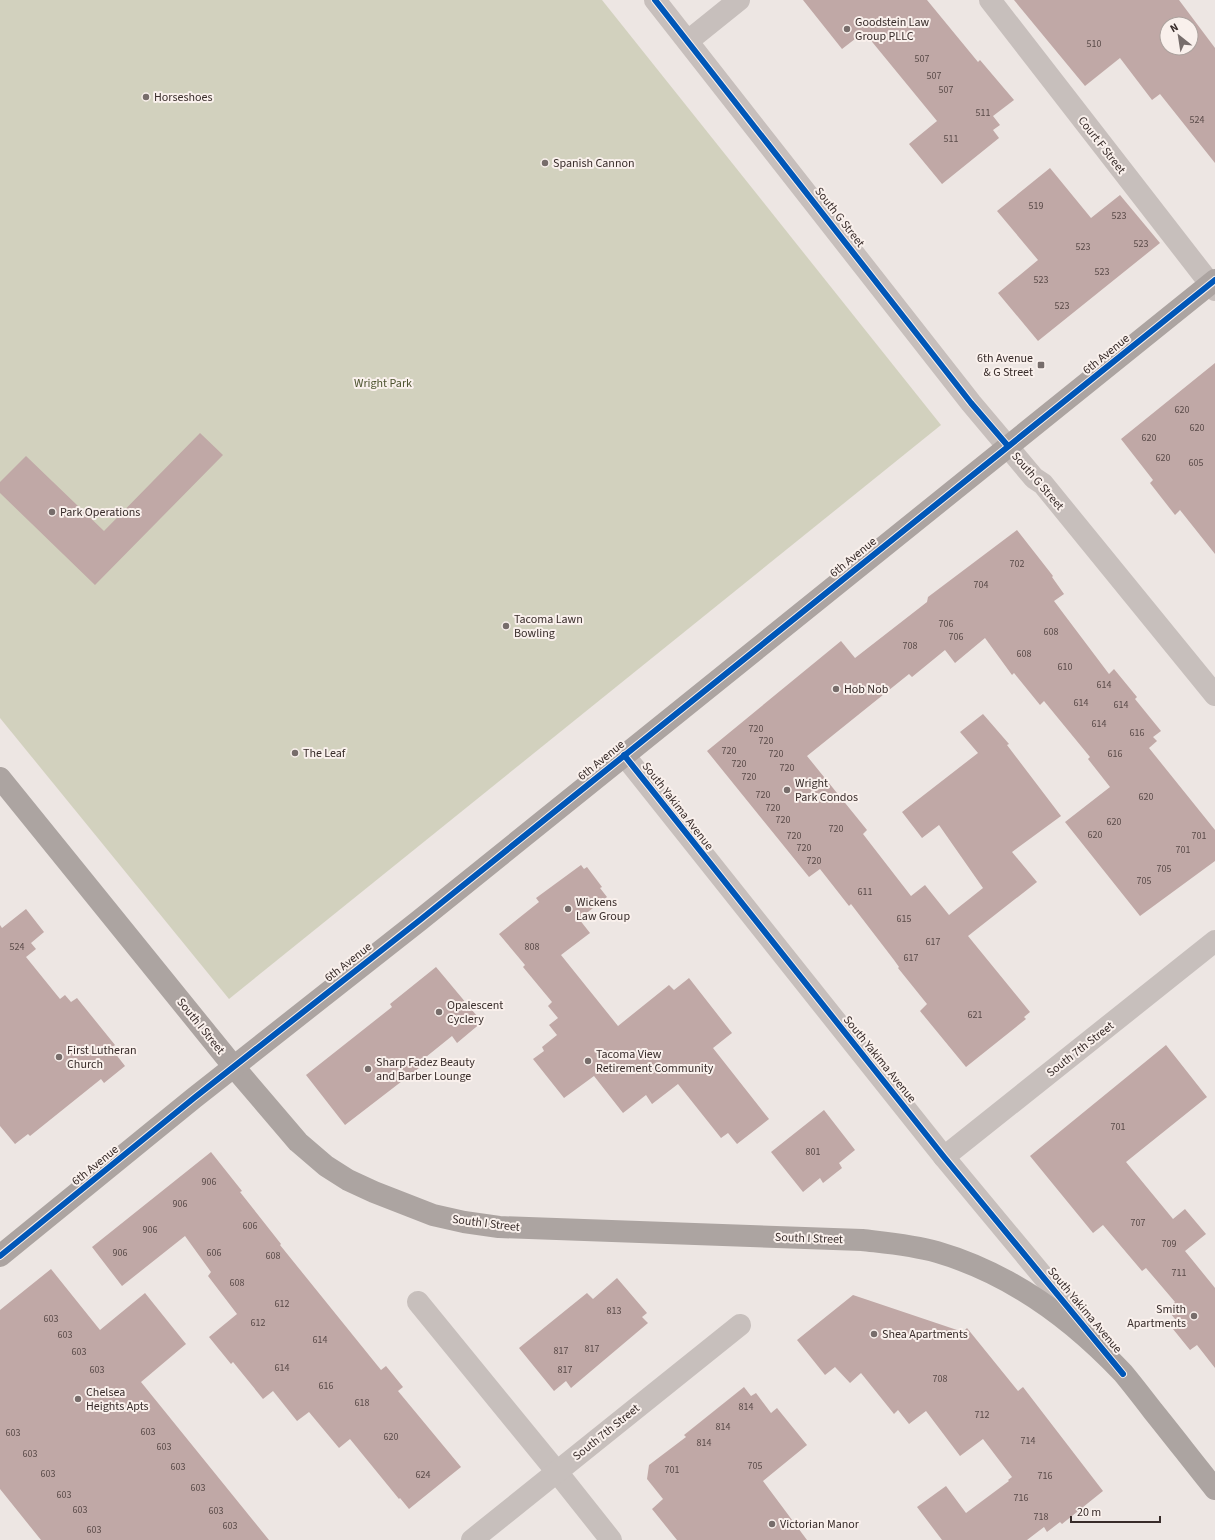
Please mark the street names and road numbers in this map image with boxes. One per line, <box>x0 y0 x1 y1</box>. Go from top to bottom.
street label: Court F Street <box>1074 113 1130 178</box>
street label: South G Street <box>811 184 869 251</box>
street label: 6th Avenue <box>1079 330 1133 379</box>
street label: South G Street <box>1007 448 1068 514</box>
street label: 6th Avenue <box>826 533 880 582</box>
street label: 6th Avenue <box>574 736 628 785</box>
street label: South Yakima Avenue <box>638 759 717 854</box>
street label: 6th Avenue <box>321 938 376 986</box>
street label: South I Street <box>173 995 229 1058</box>
street label: South Yakima Avenue <box>839 1012 920 1107</box>
street label: South 7th Street <box>1043 1018 1118 1081</box>
street label: 6th Avenue <box>68 1141 122 1190</box>
street label: South I Street <box>451 1211 521 1236</box>
street label: South I Street <box>775 1229 843 1248</box>
street label: South Yakima Avenue <box>1044 1264 1126 1357</box>
street label: South 7th Street <box>569 1400 643 1465</box>

